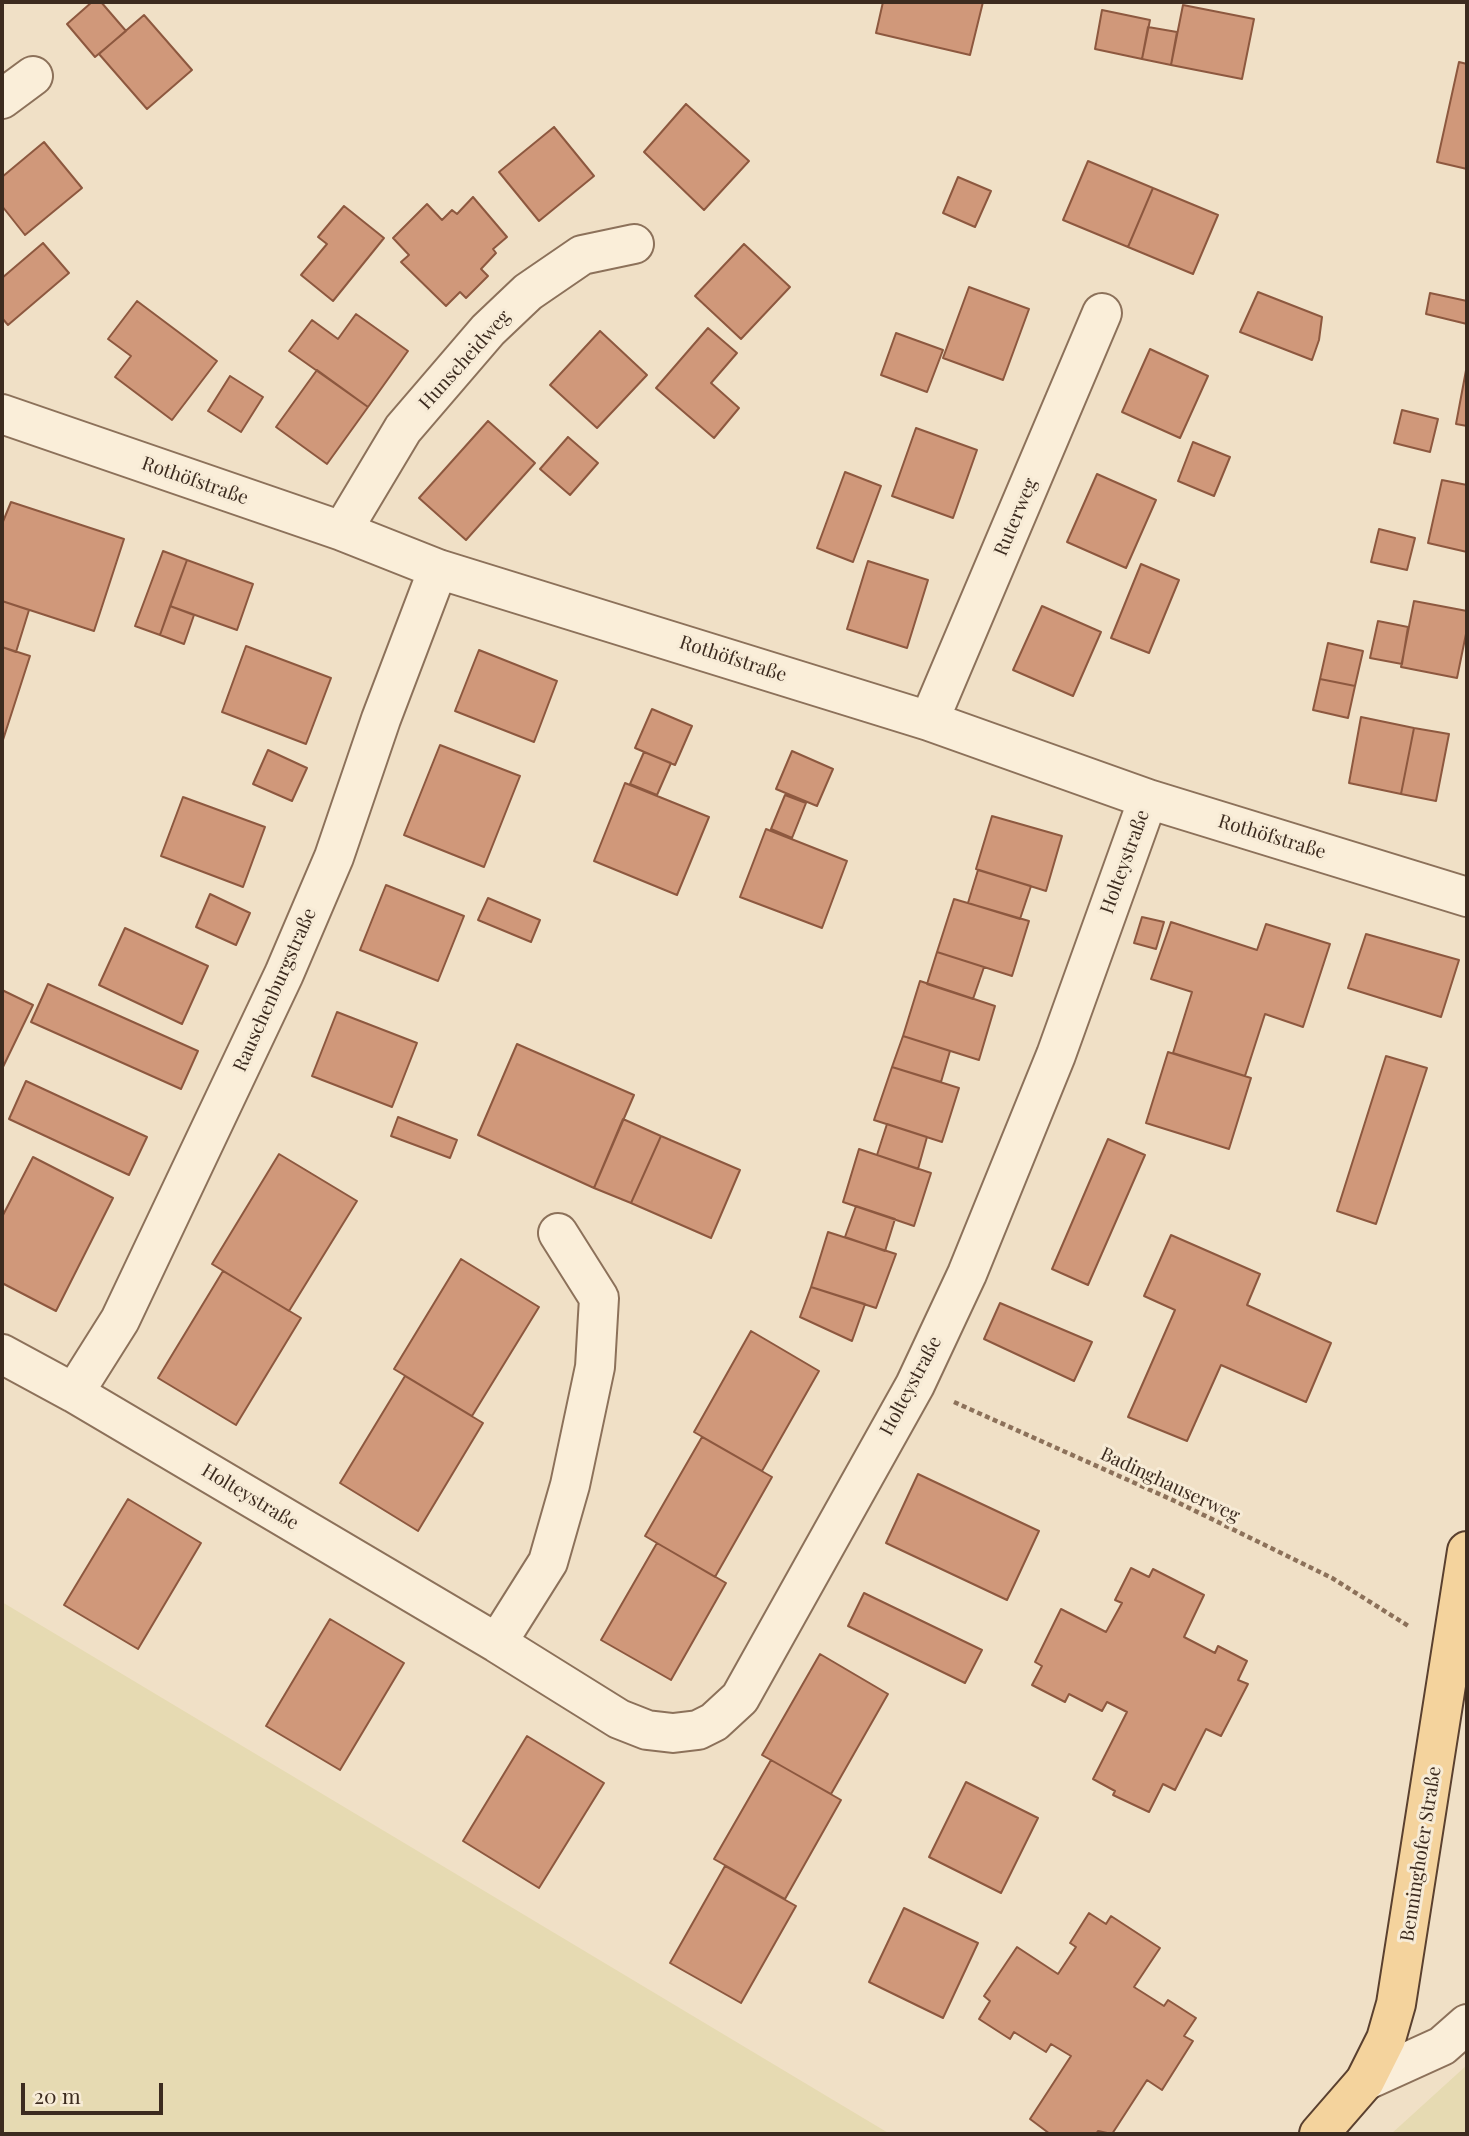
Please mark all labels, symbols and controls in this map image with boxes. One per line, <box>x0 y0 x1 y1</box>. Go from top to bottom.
street label: Hunscheidweg <box>414 306 516 414</box>
street label: Rothöfstraße <box>139 452 251 510</box>
street label: Ruterweg <box>989 475 1043 559</box>
street label: Rothöfstraße <box>677 631 789 687</box>
street label: Holteystraße <box>1096 807 1154 917</box>
street label: Rothöfstraße <box>1216 810 1328 864</box>
street label: Rauschenburgstraße <box>229 905 321 1075</box>
street label: Holteystraße <box>875 1332 947 1440</box>
street label: Badinghauserweg <box>1097 1443 1243 1527</box>
street label: Holteystraße <box>197 1459 303 1535</box>
street label: Benninghofer Straße <box>1396 1765 1446 1943</box>
scale bar <box>24 2070 166 2114</box>
text: 20 m <box>34 2081 81 2109</box>

